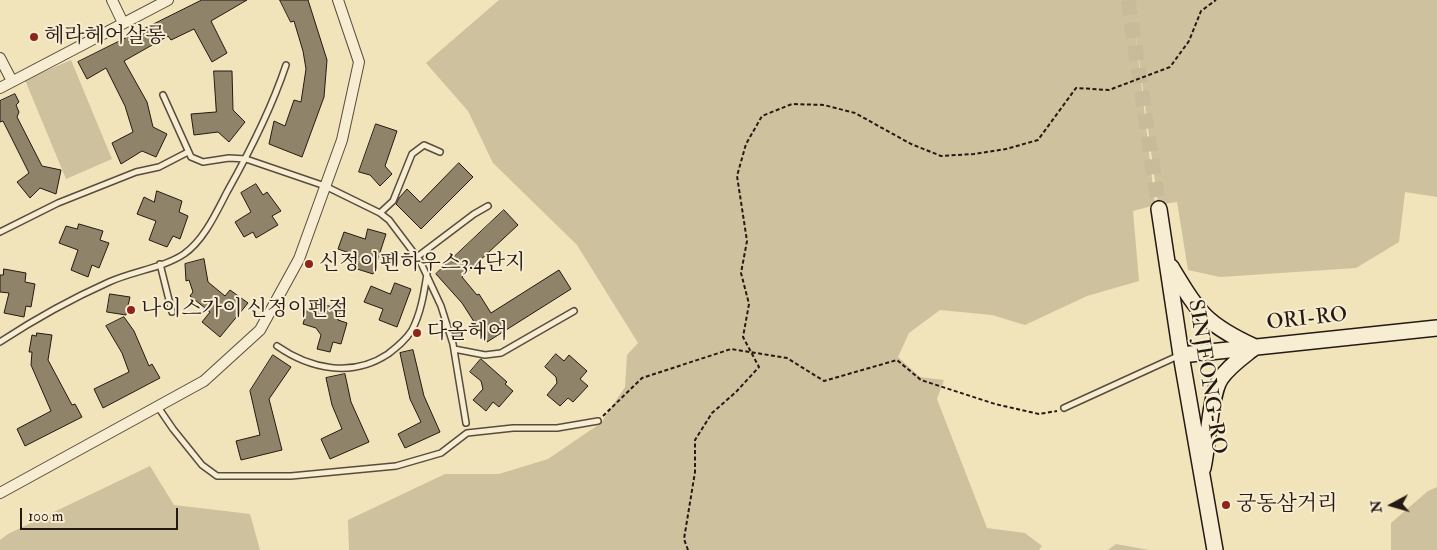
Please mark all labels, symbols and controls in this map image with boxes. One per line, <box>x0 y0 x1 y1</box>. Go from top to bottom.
place label: 헤라헤어살롱 <box>44 24 166 50</box>
marker: 헤라헤어살롱 <box>28 31 40 43</box>
place label: 신정이펜하우스3.4단지 <box>319 251 525 277</box>
marker: 신정이펜하우스3.4단지 <box>303 258 315 270</box>
place label: 나이스가이 신정이펜점 <box>141 297 348 323</box>
street label: SINJEONG-RO <box>1181 298 1231 456</box>
street label: ORI-RO <box>1265 303 1349 337</box>
marker: 나이스가이 신정이펜점 <box>125 304 137 316</box>
place label: 다올헤어 <box>427 320 508 346</box>
marker: 다올헤어 <box>411 327 423 339</box>
north arrow <box>1367 480 1417 530</box>
place label: 궁동삼거리 <box>1236 492 1337 518</box>
scale bar <box>22 498 180 530</box>
marker: 궁동삼거리 <box>1220 499 1232 511</box>
text: N <box>1367 500 1386 514</box>
text: 100 m <box>28 507 63 526</box>

